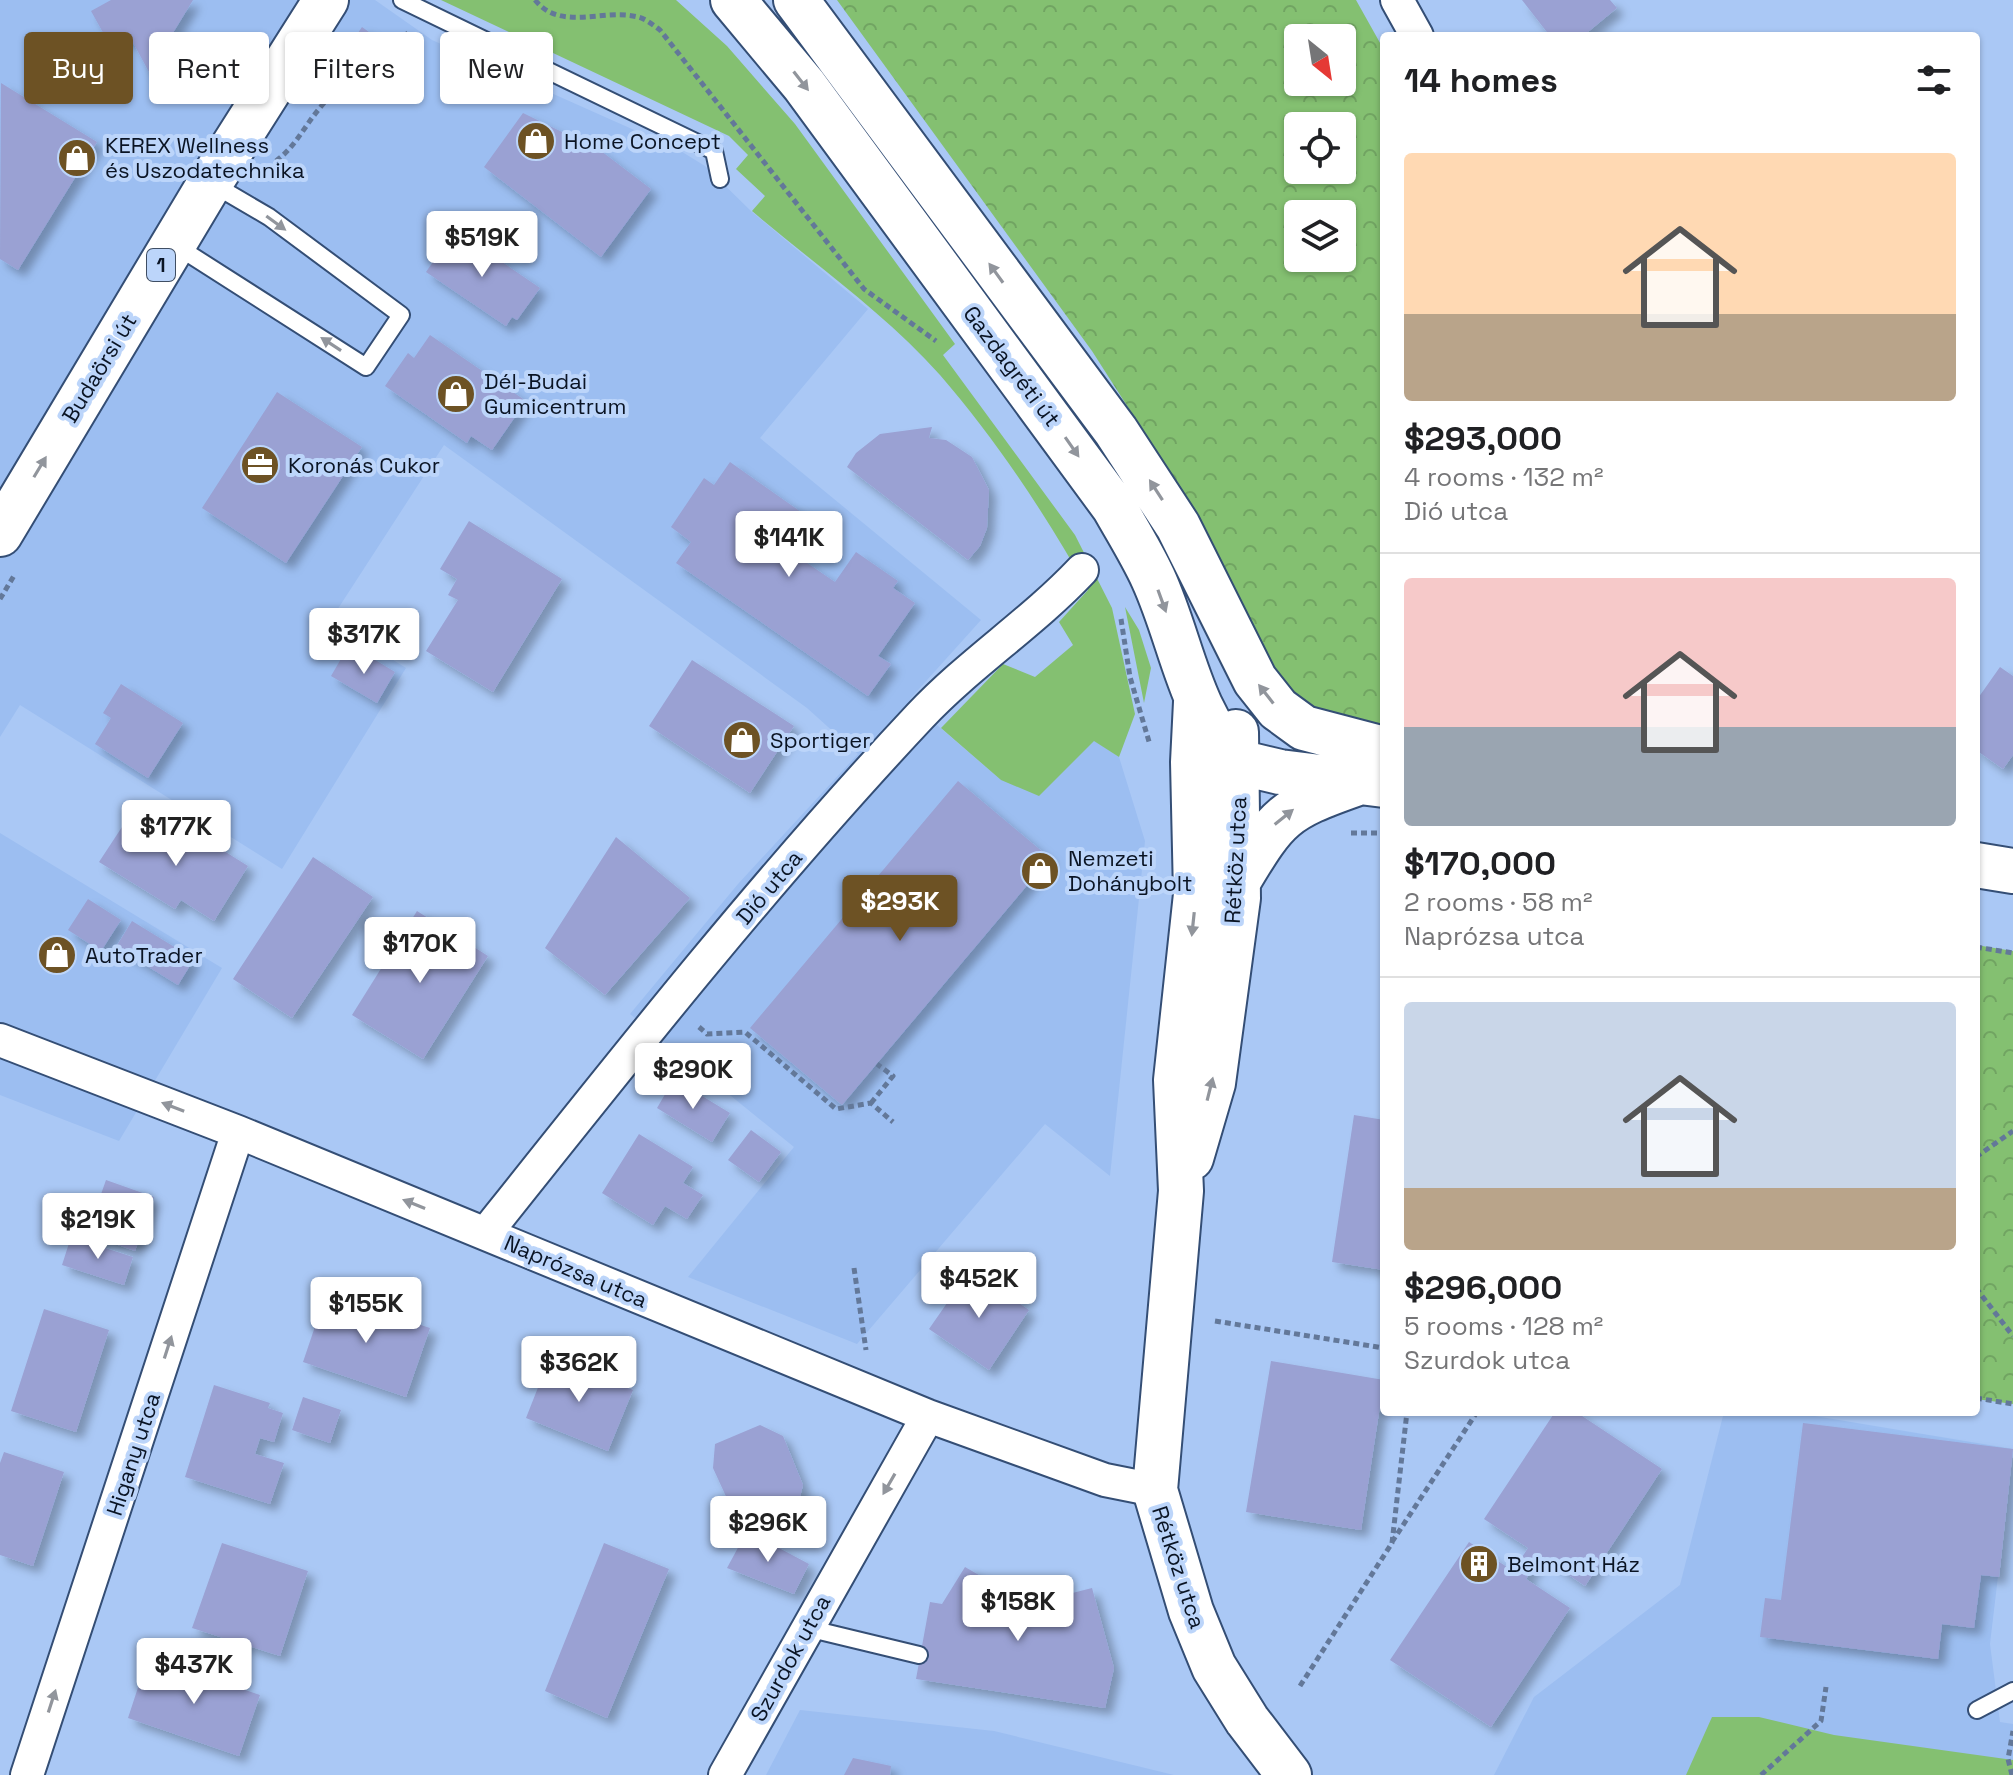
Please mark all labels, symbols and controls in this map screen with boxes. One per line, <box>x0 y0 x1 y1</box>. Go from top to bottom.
north arrow <box>1284 24 1356 96</box>
map controls <box>1284 24 1356 272</box>
chip: Buy <box>24 32 133 104</box>
chip: Rent <box>149 32 269 104</box>
chip: Filters <box>285 32 424 104</box>
chip: New <box>440 32 553 104</box>
icon: filters <box>1912 58 1956 102</box>
text: 14 homes <box>1404 59 1558 102</box>
one-way arrow <box>792 71 808 91</box>
button: locate <box>1284 112 1356 184</box>
shop icon: Home Concept <box>515 120 557 162</box>
place label: Home Concept <box>564 127 721 155</box>
place label: KEREX Wellness és Uszodatechnika <box>105 131 305 184</box>
shop icon: KEREX Wellness és Uszodatechnika <box>56 137 98 179</box>
button: layers <box>1284 200 1356 272</box>
icon: home <box>1608 205 1752 349</box>
pin: $519K <box>426 211 538 279</box>
one-way arrow <box>266 215 287 230</box>
text: $519K <box>445 220 519 254</box>
road number: 1 <box>147 249 175 281</box>
one-way arrow <box>989 263 1005 283</box>
street label: Gazdagréti út <box>957 300 1067 432</box>
street label: Budaörsi út <box>55 308 143 428</box>
one-way arrow <box>320 336 341 351</box>
place label: Dél-Budai Gumicentrum <box>484 367 626 420</box>
shop icon: Dél-Budai Gumicentrum <box>435 373 477 415</box>
text: $293,000 <box>1404 417 1562 460</box>
one-way arrow <box>1064 437 1079 458</box>
office icon: Koronás Cukor <box>239 444 281 486</box>
place label: Koronás Cukor <box>288 451 440 479</box>
one-way arrow <box>33 456 47 478</box>
text: 4 rooms · 132 m² <box>1404 460 1604 494</box>
one-way arrow <box>1148 480 1163 501</box>
text: Dió utca <box>1404 494 1508 528</box>
pin: $141K <box>733 511 845 579</box>
text: $141K <box>753 520 825 554</box>
one-way arrow <box>1156 590 1169 614</box>
pin: $317K <box>308 608 420 676</box>
text: $317K <box>327 617 401 651</box>
icon: home <box>1608 630 1752 774</box>
one-way arrow <box>1259 684 1275 704</box>
shop icon: Sportiger <box>721 719 763 761</box>
place label: Sportiger <box>770 726 871 754</box>
street label: Rétköz utca <box>1218 795 1252 924</box>
pin: $177K <box>120 800 232 868</box>
text: $177K <box>140 809 212 843</box>
one-way arrow <box>1274 810 1294 826</box>
text: $170,000 <box>1404 842 1556 885</box>
street label: Dió utca <box>730 844 808 930</box>
place label: Nemzeti Dohánybolt <box>1068 844 1192 897</box>
shop icon: Nemzeti Dohánybolt <box>1019 850 1061 892</box>
pin: $293K <box>844 875 956 943</box>
text: $293K <box>860 884 940 918</box>
text: 2 rooms · 58 m² <box>1404 885 1592 919</box>
one-way arrow <box>1186 912 1199 937</box>
pin: $170K <box>364 917 476 985</box>
text: Naprózsa utca <box>1404 919 1585 953</box>
text: $170K <box>383 926 457 960</box>
shop icon: AutoTrader <box>36 934 78 976</box>
place label: AutoTrader <box>85 941 203 969</box>
pin: $290K <box>637 1043 749 1111</box>
text: $290K <box>653 1052 733 1086</box>
icon: home <box>1608 1054 1752 1198</box>
one-way arrow <box>1205 1077 1217 1102</box>
one-way arrow <box>161 1100 185 1113</box>
pin: $219K <box>42 1193 154 1261</box>
one-way arrow <box>402 1197 426 1210</box>
text: $219K <box>60 1202 136 1236</box>
street label: Naprózsa utca <box>500 1228 652 1314</box>
pin: $452K <box>923 1252 1035 1320</box>
text: $452K <box>939 1261 1019 1295</box>
text: $296,000 <box>1404 1266 1562 1309</box>
pin: $155K <box>310 1277 422 1345</box>
text: $155K <box>329 1286 403 1320</box>
text: 5 rooms · 128 m² <box>1404 1309 1603 1343</box>
one-way arrow <box>162 1335 174 1359</box>
pin: $362K <box>523 1336 635 1404</box>
text: Szurdok utca <box>1404 1343 1570 1377</box>
text: $362K <box>539 1345 619 1379</box>
street label: Higany utca <box>100 1388 166 1519</box>
one-way arrow <box>882 1473 896 1495</box>
pin: $296K <box>712 1496 824 1564</box>
street label: Rétköz utca <box>1146 1502 1212 1632</box>
text: $296K <box>728 1505 808 1539</box>
building icon: Belmont Ház <box>1458 1543 1500 1585</box>
place label: Belmont Ház <box>1507 1550 1640 1578</box>
pin: $158K <box>962 1575 1074 1643</box>
text: $158K <box>981 1584 1055 1618</box>
street label: Szurdok utca <box>744 1589 836 1726</box>
pin: $437K <box>138 1638 250 1706</box>
text: $437K <box>155 1647 233 1681</box>
one-way arrow <box>46 1689 58 1713</box>

